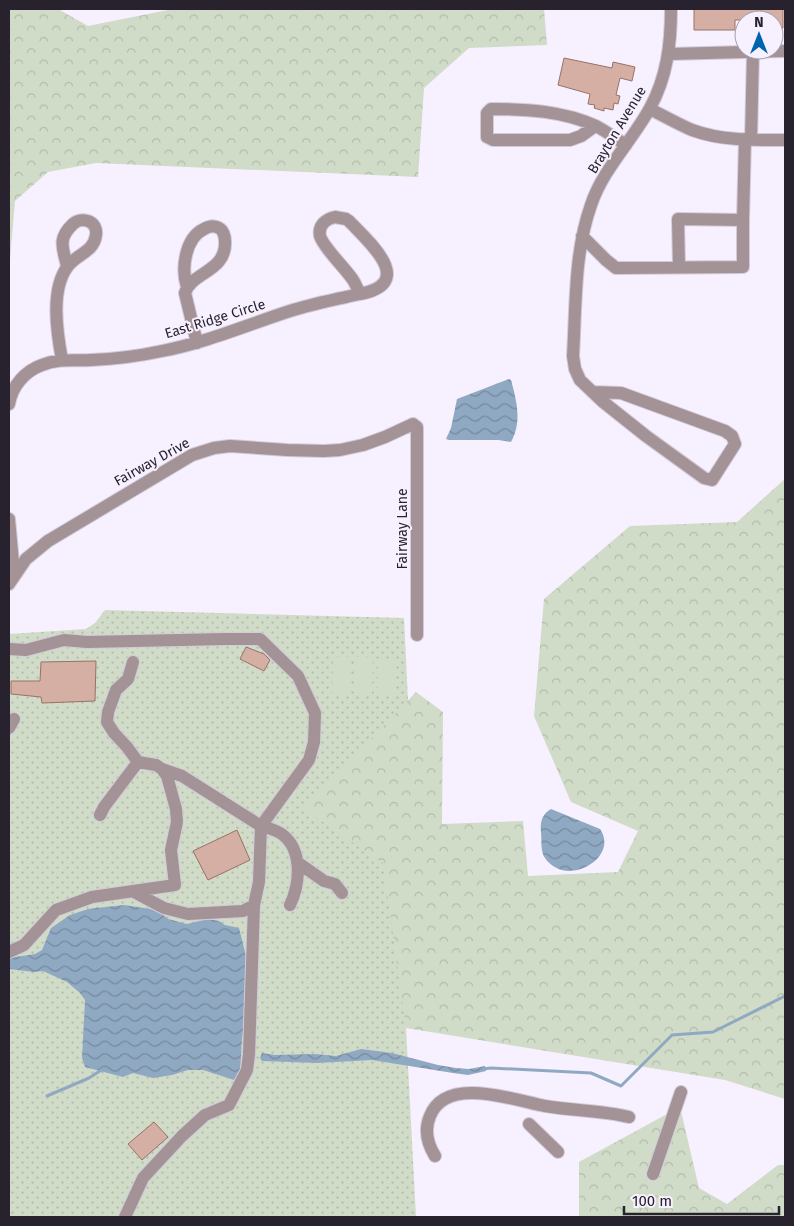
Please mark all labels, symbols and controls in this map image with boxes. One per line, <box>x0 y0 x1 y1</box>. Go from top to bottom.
north arrow <box>734 10 784 60</box>
text: N <box>754 14 764 31</box>
street label: Brayton Avenue <box>584 83 650 177</box>
street label: East Ridge Circle <box>163 296 267 342</box>
street label: Fairway Drive <box>111 434 193 490</box>
street label: Fairway Lane <box>394 488 411 570</box>
scale bar <box>624 1184 779 1216</box>
text: 100 m <box>632 1192 672 1210</box>

